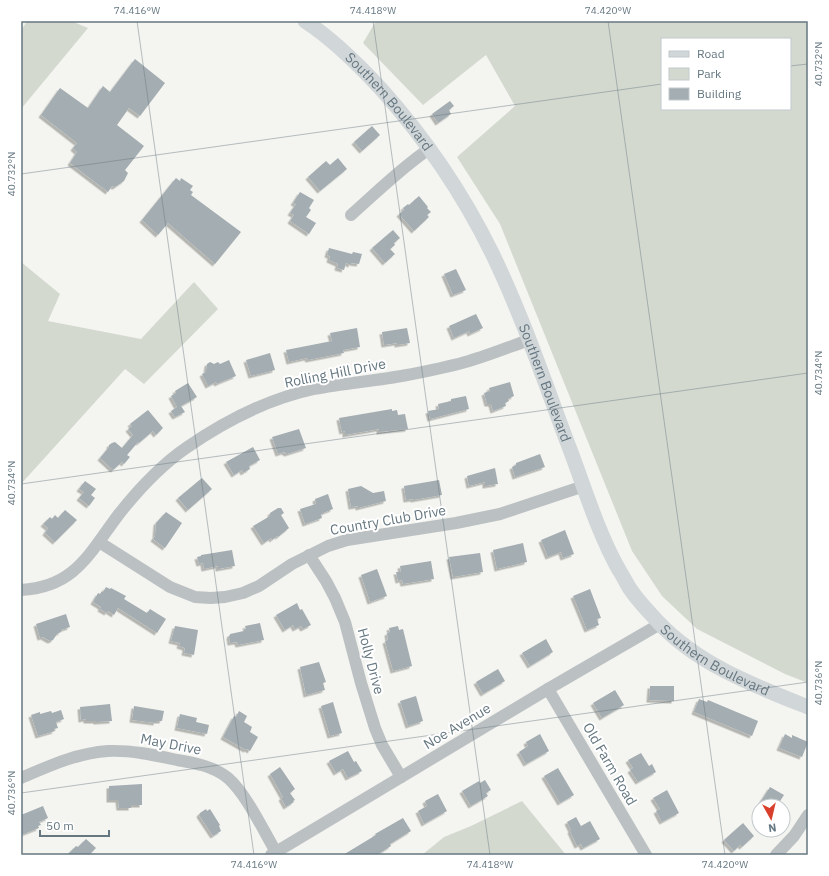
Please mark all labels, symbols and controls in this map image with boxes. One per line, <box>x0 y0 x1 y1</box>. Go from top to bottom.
text: 74.416°W <box>114 4 160 17</box>
text: 74.418°W <box>350 4 396 17</box>
text: 74.420°W <box>585 4 631 17</box>
legend <box>661 38 791 110</box>
text: 40.732°N <box>812 42 825 86</box>
text: Road <box>697 46 725 61</box>
street label: Southern Boulevard <box>342 48 437 154</box>
text: Park <box>697 66 722 81</box>
text: Building <box>697 86 742 101</box>
text: 40.732°N <box>5 152 18 196</box>
street label: Southern Boulevard <box>515 321 575 444</box>
text: 40.734°N <box>812 351 825 395</box>
street label: Rolling Hill Drive <box>283 354 388 392</box>
text: 40.734°N <box>5 461 18 505</box>
street label: Country Club Drive <box>329 501 448 539</box>
street label: Southern Boulevard <box>657 620 772 700</box>
street label: Holly Drive <box>354 626 389 696</box>
text: 40.736°N <box>812 661 825 705</box>
street label: Noe Avenue <box>420 699 494 753</box>
street label: Old Farm Road <box>579 719 641 809</box>
street label: May Drive <box>139 729 203 759</box>
text: 40.736°N <box>5 771 18 815</box>
north arrow <box>751 798 791 838</box>
scale bar <box>40 812 109 838</box>
text: 50 m <box>46 818 74 833</box>
text: N <box>767 820 777 835</box>
text: 74.416°W <box>231 858 277 871</box>
text: 74.418°W <box>467 858 513 871</box>
text: 74.420°W <box>702 858 748 871</box>

